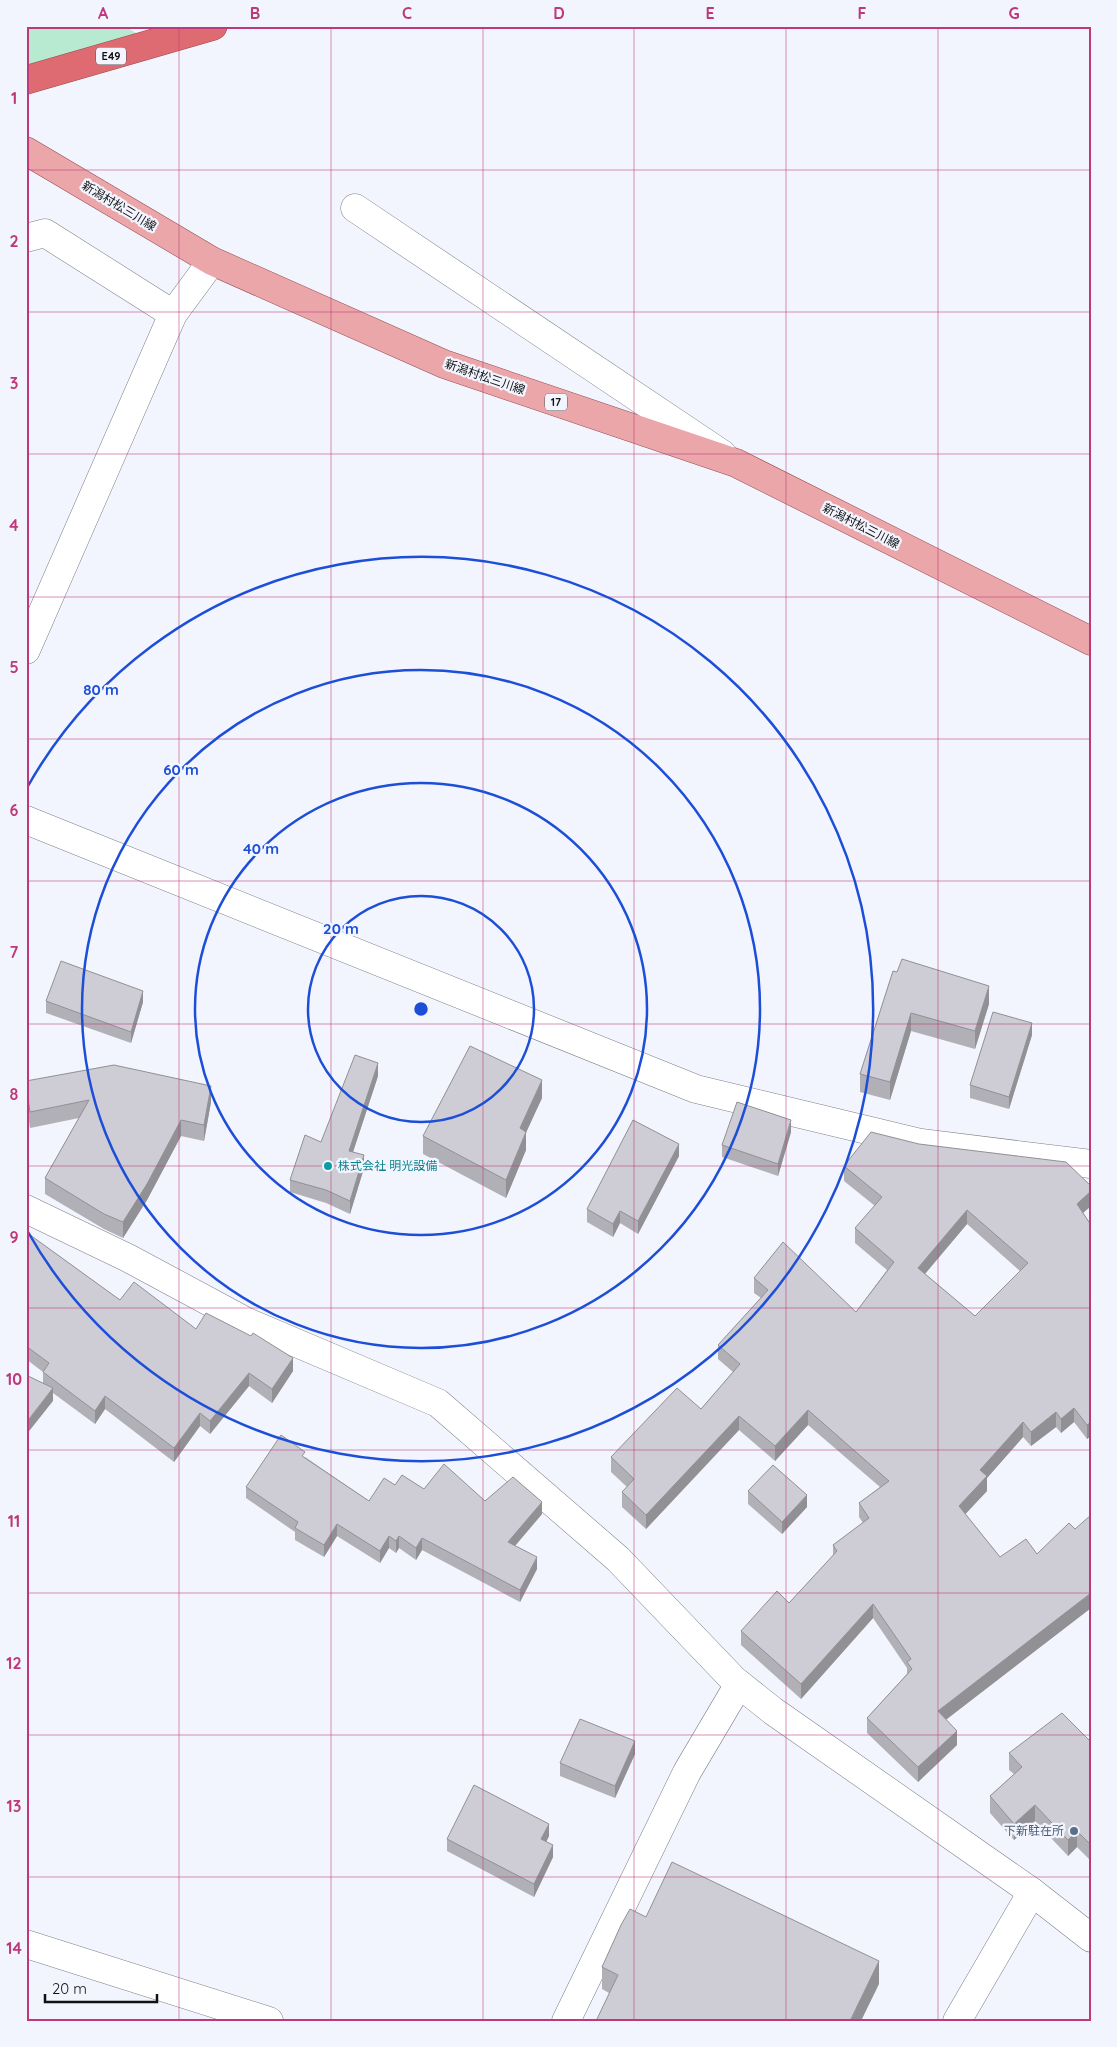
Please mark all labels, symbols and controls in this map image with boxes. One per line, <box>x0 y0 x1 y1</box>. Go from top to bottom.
text: A <box>98 3 109 23</box>
text: B <box>250 3 260 23</box>
text: C <box>402 3 412 23</box>
text: D <box>553 3 565 23</box>
text: E <box>705 3 715 23</box>
text: F <box>858 3 867 23</box>
text: G <box>1008 3 1020 23</box>
road number: E49 <box>96 48 126 64</box>
text: 1 <box>11 88 17 108</box>
street label: 新潟村松三川線 <box>79 178 159 234</box>
text: 2 <box>9 231 19 251</box>
street label: 新潟村松三川線 <box>443 356 527 397</box>
text: 3 <box>10 373 18 393</box>
road number: 17 <box>545 394 567 411</box>
street label: 新潟村松三川線 <box>820 500 902 551</box>
text: 4 <box>9 515 19 535</box>
text: 5 <box>9 657 19 677</box>
text: 80 m <box>83 680 119 699</box>
text: 60 m <box>163 760 199 779</box>
text: 6 <box>10 800 19 820</box>
text: 40 m <box>243 839 279 858</box>
text: 20 m <box>323 919 359 938</box>
text: 7 <box>10 942 19 962</box>
centre of rings <box>412 1000 430 1018</box>
text: 8 <box>10 1084 19 1104</box>
place label: 株式会社 明光設備 <box>338 1158 437 1173</box>
marker: 株式会社 明光設備 <box>322 1160 334 1172</box>
text: 9 <box>9 1227 19 1247</box>
text: 10 <box>6 1369 22 1389</box>
text: 11 <box>8 1511 20 1531</box>
text: 12 <box>6 1653 22 1673</box>
text: 13 <box>7 1796 21 1816</box>
place label: 下新駐在所 <box>1004 1823 1064 1838</box>
marker: 下新駐在所 <box>1068 1825 1080 1837</box>
text: 14 <box>6 1938 22 1958</box>
scale bar <box>45 1972 158 2004</box>
text: 20 m <box>52 1979 87 1998</box>

